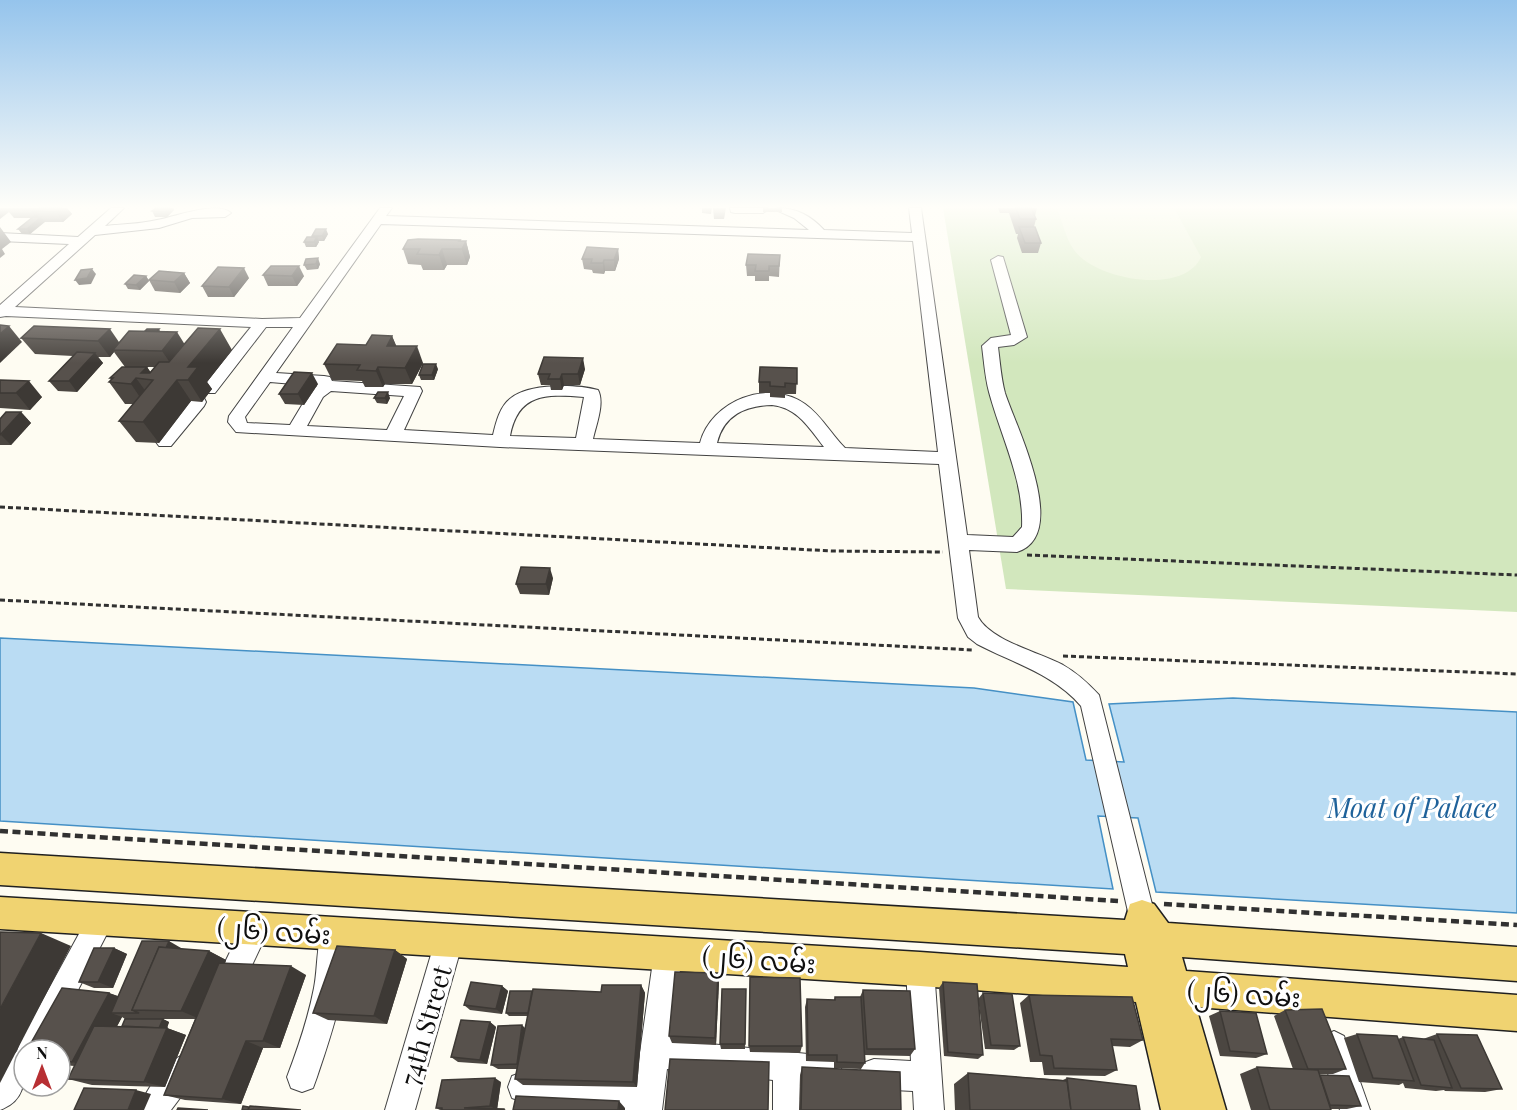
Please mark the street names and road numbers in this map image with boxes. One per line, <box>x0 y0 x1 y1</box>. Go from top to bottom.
street label: (၂၆) လမ်း <box>216 909 332 956</box>
street label: (၂၆) လမ်း <box>701 938 817 985</box>
street label: 74th Street <box>391 960 459 1089</box>
street label: (၂၆) လမ်း <box>1186 972 1302 1019</box>

